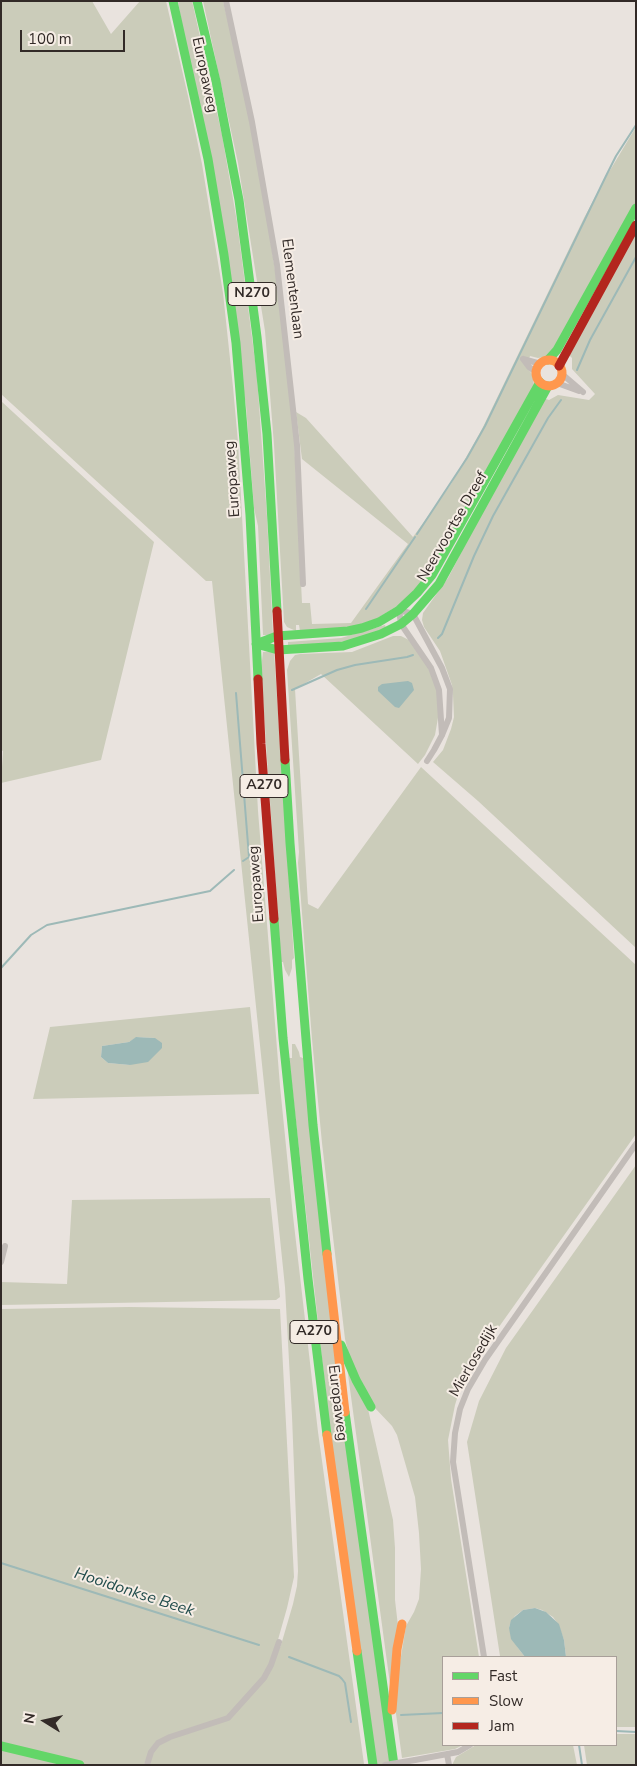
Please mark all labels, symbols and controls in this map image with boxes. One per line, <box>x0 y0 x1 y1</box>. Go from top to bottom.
scale bar <box>22 20 128 52</box>
text: 100 m <box>28 29 72 49</box>
street label: Europaweg <box>187 36 221 114</box>
street label: Elementenlaan <box>277 238 307 340</box>
road number: N270 <box>228 282 276 306</box>
street label: Europaweg <box>221 440 245 518</box>
street label: Neervoortse Dreef <box>414 469 492 585</box>
road number: A270 <box>240 774 288 798</box>
street label: Europaweg <box>245 845 269 923</box>
road number: A270 <box>290 1320 338 1344</box>
street label: Mierlosedijk <box>446 1322 502 1400</box>
street label: Europaweg <box>323 1364 351 1442</box>
water label: Hooidonkse Beek <box>72 1565 196 1621</box>
legend <box>442 1656 617 1746</box>
text: Fast <box>489 1666 517 1686</box>
text: Slow <box>489 1691 523 1711</box>
north arrow <box>20 1696 70 1746</box>
text: N <box>19 1712 40 1725</box>
text: Jam <box>489 1716 515 1736</box>

